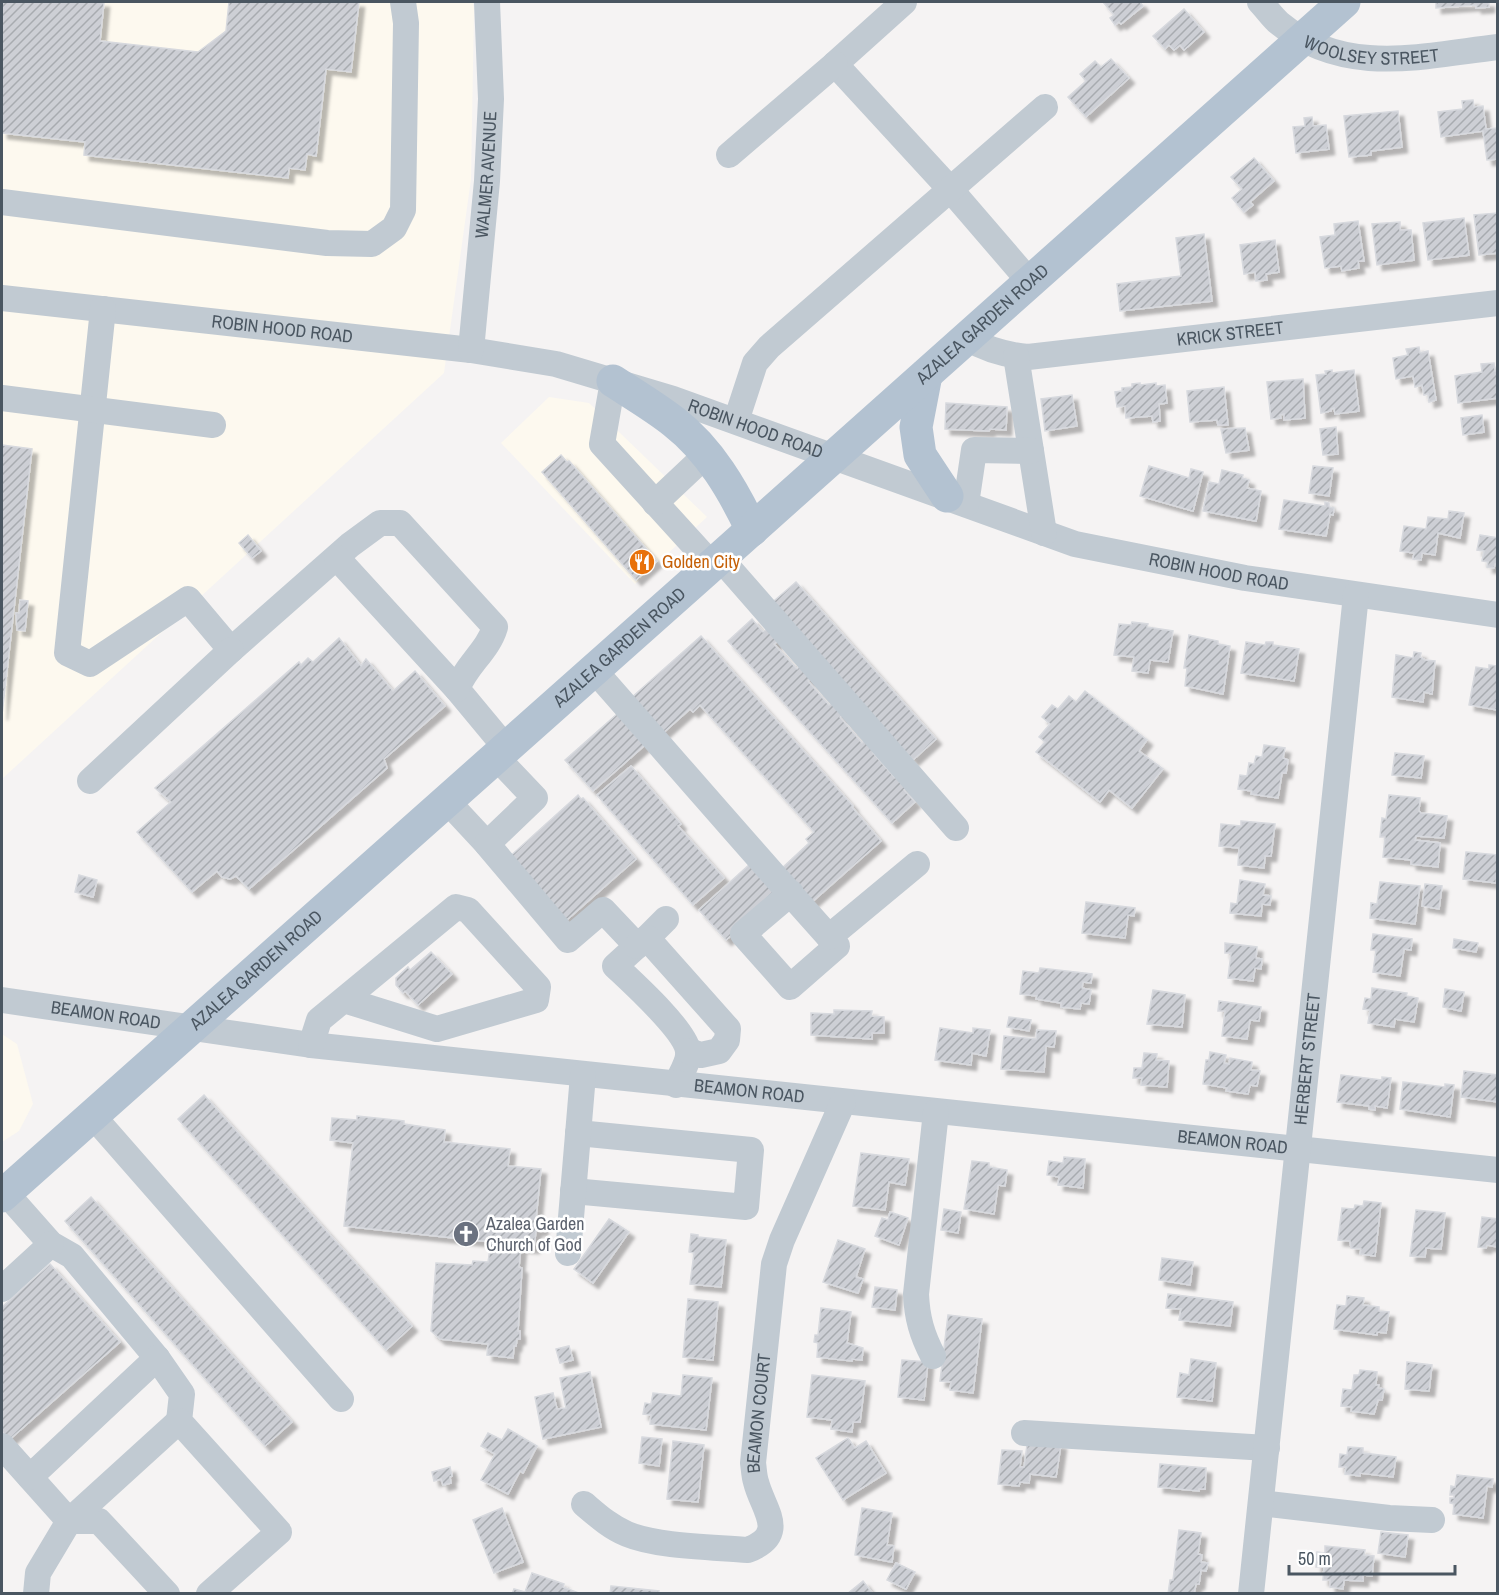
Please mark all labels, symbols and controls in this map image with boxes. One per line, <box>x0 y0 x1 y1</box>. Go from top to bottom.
street label: WOOLSEY STREET <box>1300 29 1440 71</box>
street label: WALMER AVENUE <box>469 111 502 239</box>
street label: AZALEA GARDEN ROAD <box>910 258 1054 390</box>
street label: ROBIN HOOD ROAD <box>210 308 354 349</box>
street label: KRICK STREET <box>1175 315 1285 352</box>
street label: ROBIN HOOD ROAD <box>685 393 827 464</box>
street label: ROBIN HOOD ROAD <box>1147 546 1291 596</box>
restaurant icon: Golden City <box>627 547 657 577</box>
place label: Golden City <box>662 549 741 574</box>
street label: AZALEA GARDEN ROAD <box>547 581 691 713</box>
street label: AZALEA GARDEN ROAD <box>183 904 328 1036</box>
street label: HERBERT STREET <box>1287 992 1326 1126</box>
street label: BEAMON ROAD <box>49 994 163 1035</box>
street label: BEAMON ROAD <box>693 1072 806 1109</box>
street label: BEAMON ROAD <box>1176 1123 1289 1160</box>
place label: Azalea Garden Church of God <box>485 1211 584 1257</box>
church icon: Azalea Garden Church of God <box>451 1219 481 1249</box>
street label: BEAMON COURT <box>740 1352 776 1474</box>
scale bar <box>1289 1538 1456 1576</box>
text: 50 m <box>1298 1546 1331 1571</box>

